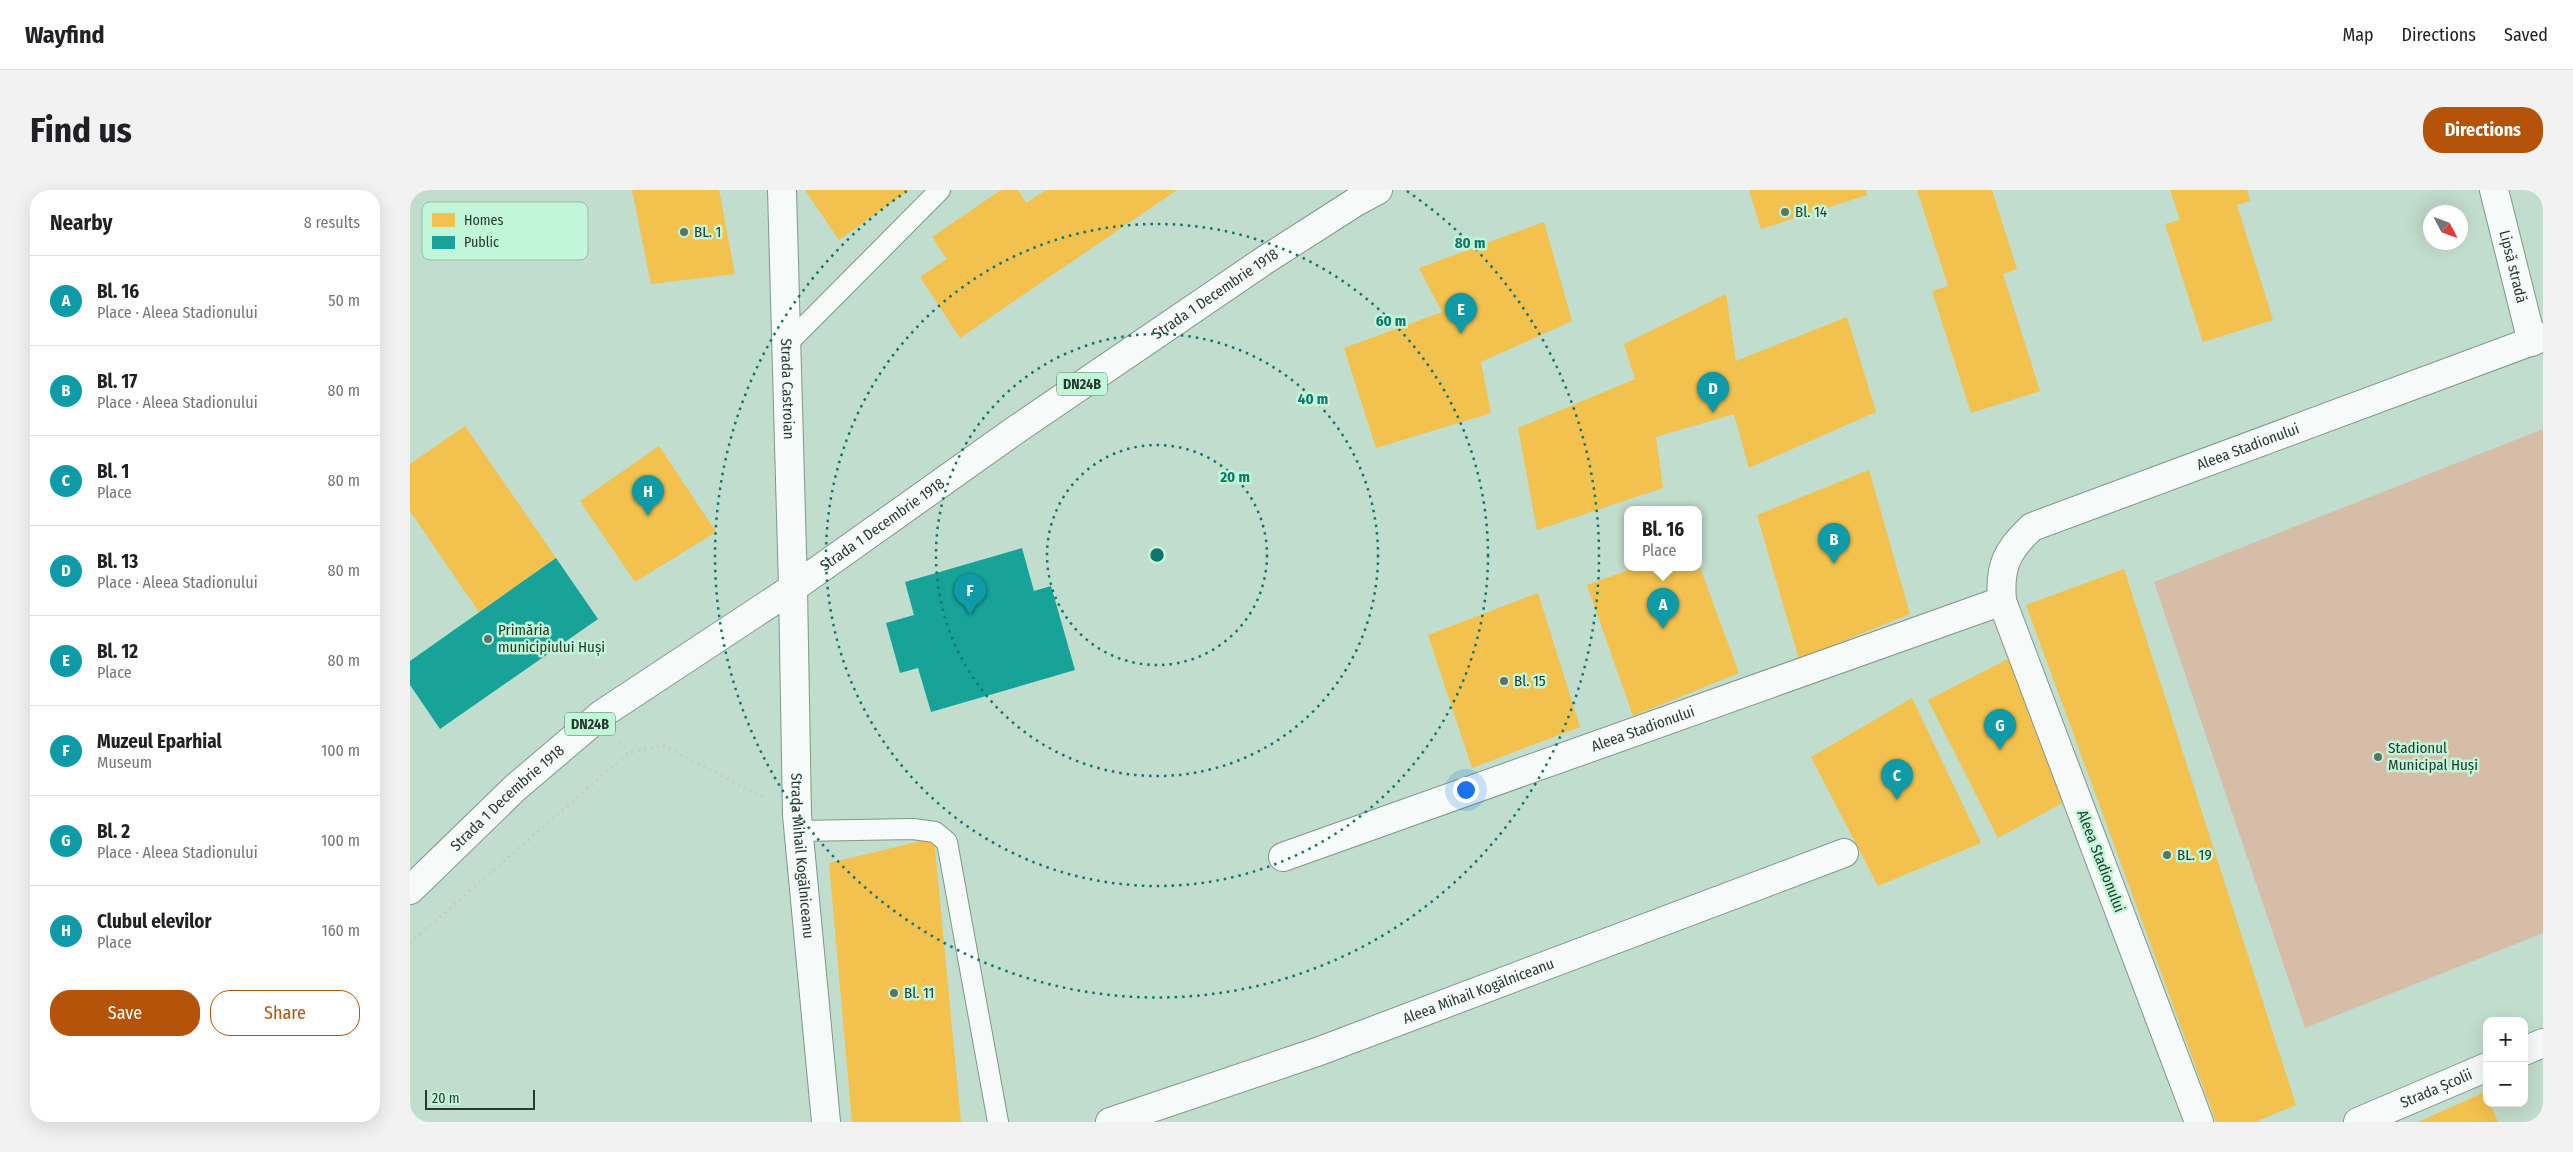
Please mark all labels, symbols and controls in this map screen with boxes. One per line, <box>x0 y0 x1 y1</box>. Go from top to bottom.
text: Wayfind <box>25 21 105 49</box>
text: Map <box>2342 24 2374 46</box>
text: Directions <box>2402 24 2476 46</box>
text: Saved <box>2504 24 2548 46</box>
button: Directions <box>2423 107 2543 153</box>
text: Find us <box>30 109 132 151</box>
legend <box>422 202 588 260</box>
place label: Bl. 14 <box>1795 203 1827 221</box>
north arrow <box>2423 205 2468 250</box>
marker: Bl. 14 <box>1779 206 1791 218</box>
text: Nearby <box>50 210 112 236</box>
text: Homes <box>464 212 504 229</box>
text: 8 results <box>304 213 360 232</box>
place label: BL. 1 <box>694 223 721 241</box>
marker: BL. 1 <box>678 226 690 238</box>
street label: Lipsă stradă <box>2495 228 2531 305</box>
text: Public <box>464 234 499 251</box>
text: 80 m <box>1455 234 1485 252</box>
street label: Strada 1 Decembrie 1918 <box>1149 245 1282 343</box>
text: Bl. 16 <box>97 280 139 303</box>
text: A <box>62 291 70 310</box>
text: 50 m <box>328 291 360 310</box>
pin: E <box>1445 293 1477 334</box>
text: Place · Aleea Stadionului <box>97 303 258 322</box>
text: 60 m <box>1376 312 1406 330</box>
street label: Strada Castroian <box>777 338 798 440</box>
text: Bl. 17 <box>97 370 137 393</box>
road number: DN24B <box>1057 372 1107 395</box>
pin: D <box>1697 372 1729 413</box>
text: B <box>62 381 70 400</box>
text: 80 m <box>328 381 360 400</box>
text: 40 m <box>1298 390 1328 408</box>
text: Place · Aleea Stadionului <box>97 393 258 412</box>
street label: Aleea Stadionului <box>2194 419 2302 474</box>
text: Bl. 1 <box>97 460 129 483</box>
text: 20 m <box>1219 468 1250 486</box>
text: C <box>62 471 70 490</box>
text: 80 m <box>328 471 360 490</box>
street label: Strada 1 Decembrie 1918 <box>817 474 948 575</box>
pin: H <box>632 475 664 516</box>
text: Place <box>97 483 132 502</box>
popup <box>1624 506 1702 571</box>
text: Bl. 16 <box>1642 518 1684 541</box>
pin: B <box>1818 523 1850 564</box>
text: Place <box>1642 541 1677 560</box>
centre of rings <box>1148 546 1166 564</box>
text: Bl. 13 <box>97 550 138 573</box>
text: D <box>61 561 71 580</box>
text: 80 m <box>328 561 360 580</box>
text: Place · Aleea Stadionului <box>97 573 258 592</box>
pin: F <box>954 574 986 615</box>
pin: A <box>1647 588 1679 629</box>
place label: Primăria municipiului Huși <box>498 621 605 657</box>
marker: Primăria municipiului Huși <box>482 633 494 645</box>
text: Bl. 12 <box>97 640 138 663</box>
text: E <box>62 651 70 670</box>
text: 80 m <box>328 651 360 670</box>
text: Place <box>97 663 132 682</box>
place label: Bl. 15 <box>1514 672 1546 690</box>
marker: Bl. 15 <box>1498 675 1510 687</box>
street label: Aleea Stadionului <box>1589 702 1697 755</box>
pin: G <box>1984 709 2016 750</box>
road number: DN24B <box>565 712 615 736</box>
text: Muzeul Eparhial <box>97 730 222 753</box>
place label: Stadionul Municipal Huși <box>2388 739 2478 775</box>
text: F <box>62 741 70 760</box>
text: 100 m <box>321 741 360 760</box>
street label: Strada 1 Decembrie 1918 <box>447 741 568 855</box>
marker: Stadionul Municipal Huși <box>2372 751 2384 763</box>
text: Museum <box>97 753 152 772</box>
pin: C <box>1881 759 1913 800</box>
street label: Strada Mihail Kogălniceanu <box>787 773 818 939</box>
your location <box>1453 777 1479 803</box>
street label: Aleea Stadionului <box>2073 807 2129 915</box>
text: Bl. 2 <box>97 820 130 843</box>
text: G <box>61 831 71 850</box>
text: 100 m <box>321 831 360 850</box>
text: Place · Aleea Stadionului <box>97 843 258 862</box>
place label: BL. 19 <box>2177 846 2212 864</box>
marker: BL. 19 <box>2161 849 2173 861</box>
text: Clubul elevilor <box>97 910 211 933</box>
text: H <box>61 921 71 940</box>
text: 160 m <box>321 921 360 940</box>
text: Place <box>97 933 132 952</box>
street label: Aleea Mihail Kogălniceanu <box>1400 954 1556 1028</box>
place label: Bl. 11 <box>904 984 934 1002</box>
marker: Bl. 11 <box>888 987 900 999</box>
button: Save <box>50 990 200 1036</box>
button: Share <box>210 990 360 1036</box>
map controls <box>2483 1017 2528 1107</box>
button: + <box>2483 1017 2528 1062</box>
button: − <box>2483 1062 2528 1107</box>
street label: Strada Școlii <box>2397 1065 2475 1112</box>
scale bar <box>425 1087 535 1110</box>
text: 20 m <box>432 1090 460 1107</box>

